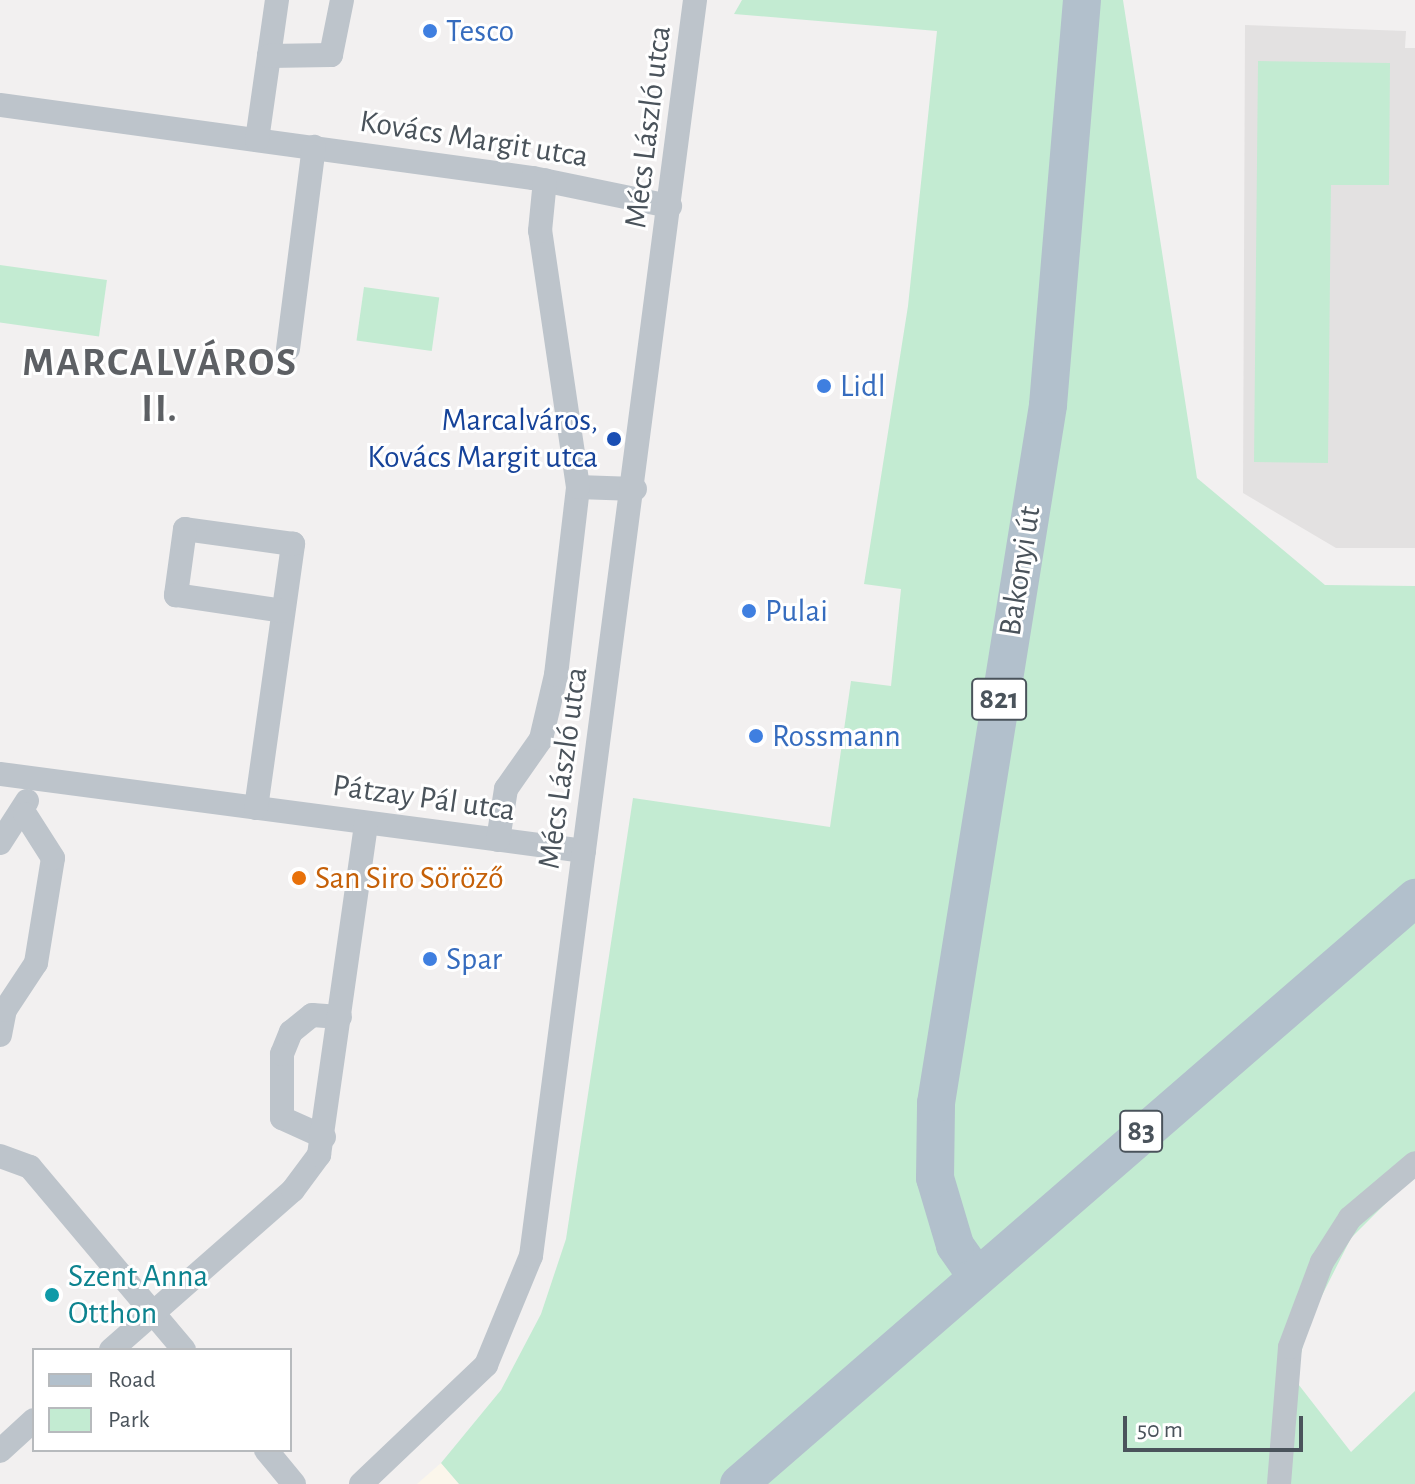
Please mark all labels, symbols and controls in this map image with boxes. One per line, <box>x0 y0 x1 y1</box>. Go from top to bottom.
place label: Tesco <box>446 12 514 50</box>
marker: Tesco <box>421 22 439 40</box>
street label: Mécs László utca <box>617 24 679 230</box>
street label: Kovács Margit utca <box>357 102 591 176</box>
district label: MARCALVÁROS II. <box>22 339 298 433</box>
place label: Lidl <box>840 367 886 405</box>
marker: Lidl <box>815 377 833 395</box>
place label: Marcalváros, Kovács Margit utca <box>367 402 598 477</box>
marker: Marcalváros, Kovács Margit utca <box>605 430 623 448</box>
street label: Bakonyi út <box>991 504 1049 638</box>
place label: Pulai <box>765 592 828 630</box>
marker: Pulai <box>740 602 758 620</box>
street label: Mécs László utca <box>530 664 596 872</box>
road number: 821 <box>971 673 1027 725</box>
place label: Rossmann <box>772 717 901 755</box>
marker: Rossmann <box>747 727 765 745</box>
street label: Pátzay Pál utca <box>330 766 518 830</box>
place label: San Siro Söröző <box>315 859 504 897</box>
marker: San Siro Söröző <box>290 869 308 887</box>
place label: Spar <box>446 940 502 978</box>
marker: Spar <box>421 950 439 968</box>
road number: 83 <box>1119 1105 1163 1157</box>
place label: Szent Anna Otthon <box>68 1258 208 1333</box>
marker: Szent Anna Otthon <box>43 1286 61 1304</box>
legend <box>32 1348 292 1452</box>
text: Road <box>108 1368 156 1392</box>
scale bar <box>1127 1400 1307 1450</box>
text: Park <box>108 1408 149 1432</box>
text: 50 m <box>1137 1418 1183 1442</box>

